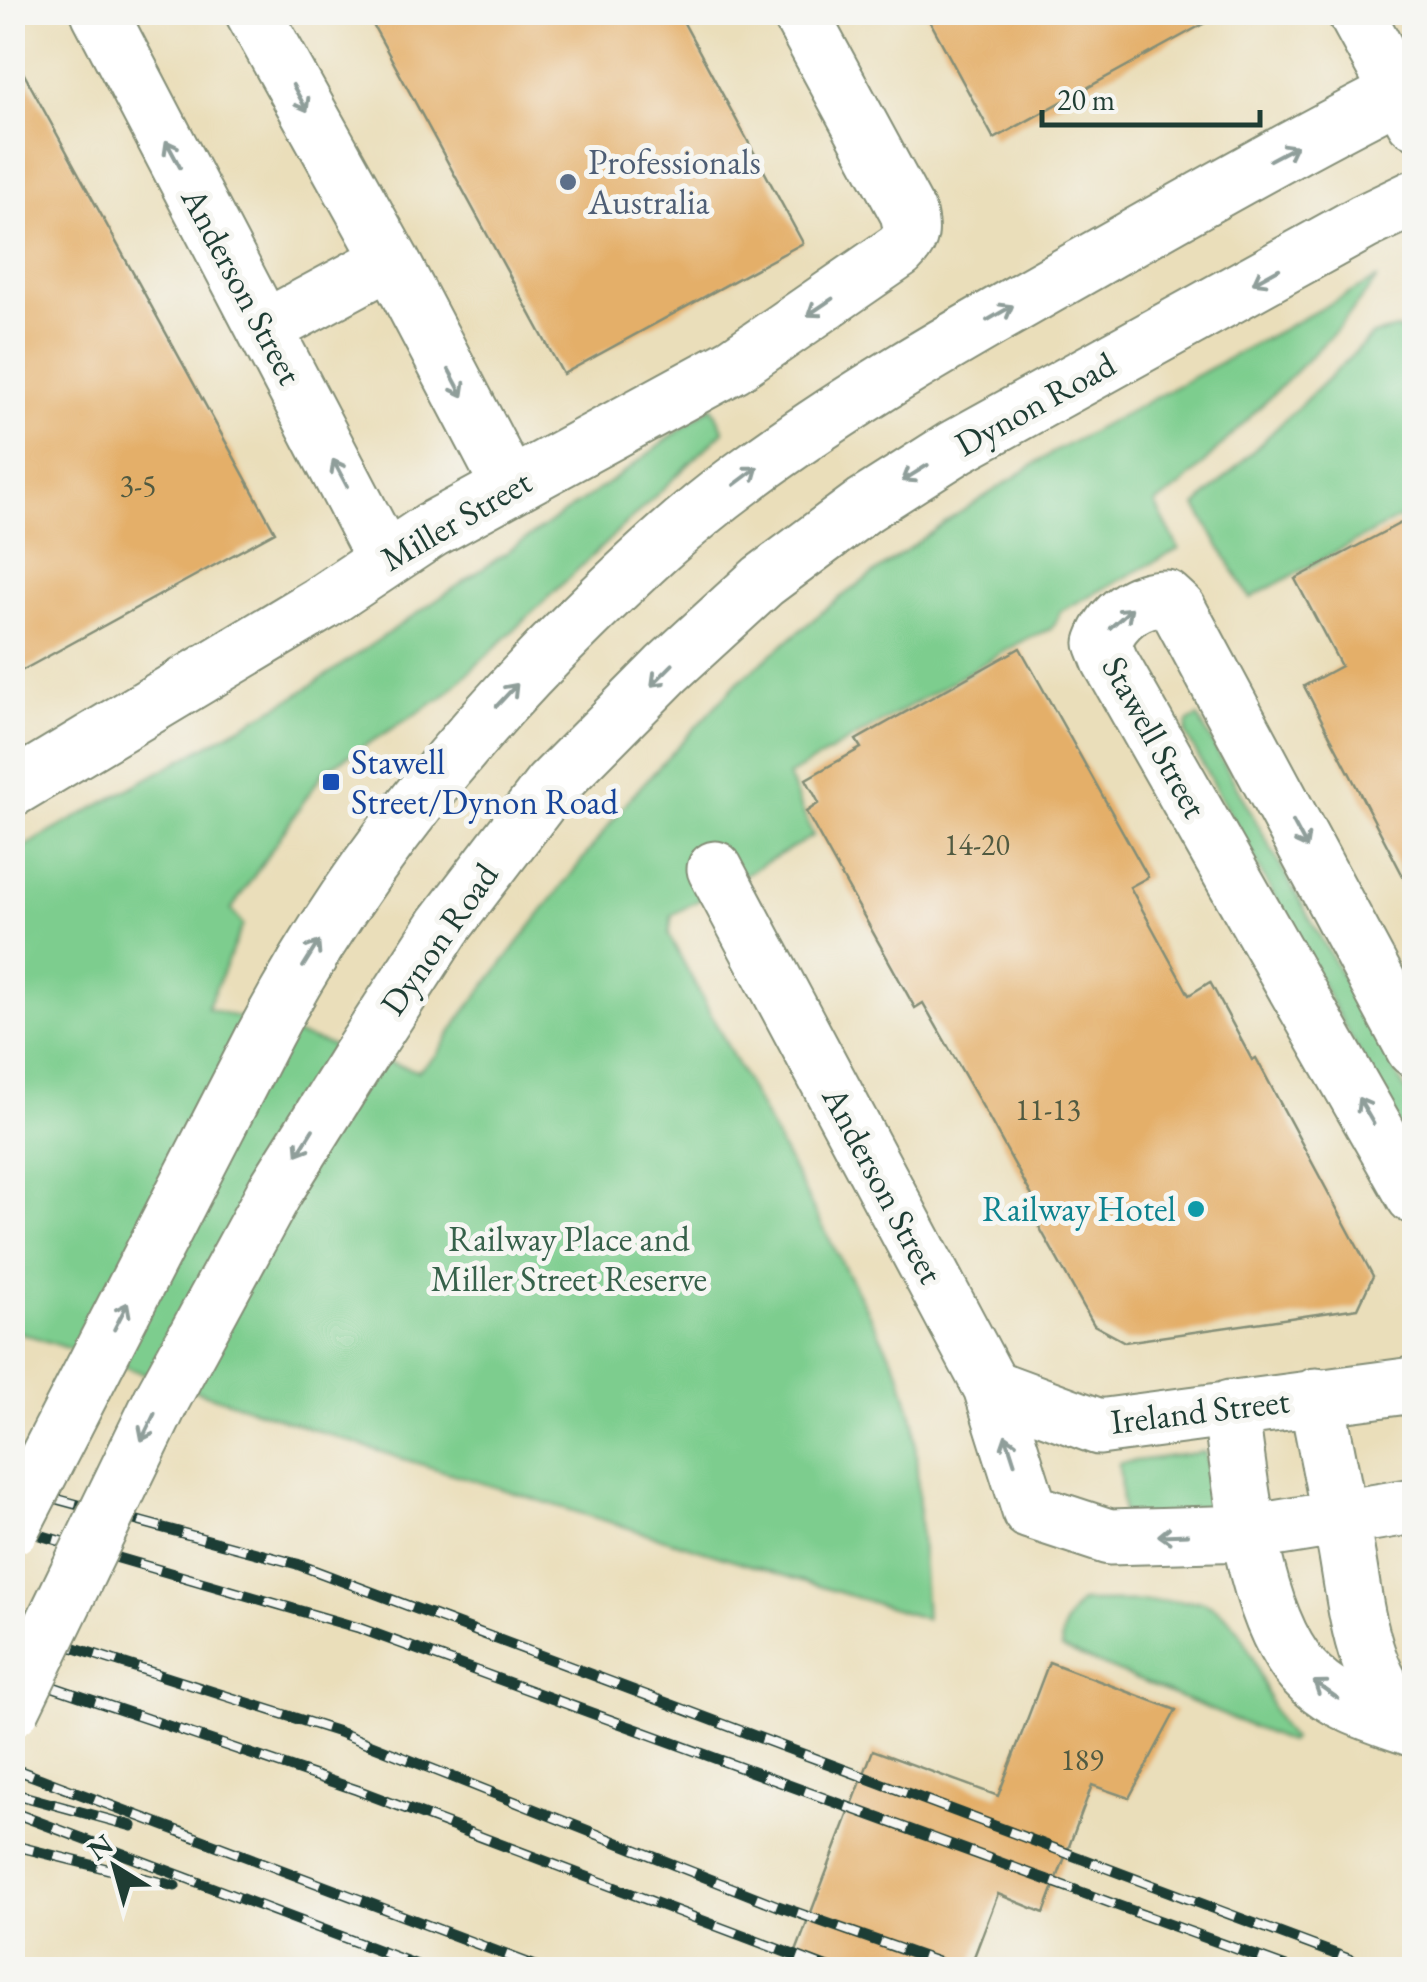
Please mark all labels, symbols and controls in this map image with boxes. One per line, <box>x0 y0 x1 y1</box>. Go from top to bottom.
scale bar <box>1042 65 1260 127</box>
text: 20 m <box>1057 80 1115 119</box>
one-way arrow <box>291 82 311 112</box>
place label: Professionals Australia <box>587 139 761 224</box>
one-way arrow <box>163 140 182 170</box>
one-way arrow <box>1268 143 1298 162</box>
marker: Professionals Australia <box>557 171 579 193</box>
street label: Anderson Street <box>171 179 313 392</box>
one-way arrow <box>1252 267 1282 287</box>
one-way arrow <box>806 296 834 317</box>
one-way arrow <box>985 303 1015 323</box>
street label: Dynon Road <box>947 341 1123 466</box>
one-way arrow <box>447 367 466 397</box>
one-way arrow <box>330 458 349 488</box>
street label: Miller Street <box>373 459 539 581</box>
one-way arrow <box>901 462 930 483</box>
one-way arrow <box>732 465 759 486</box>
house number: 3-5 <box>119 466 157 505</box>
one-way arrow <box>1107 606 1133 630</box>
street label: Stawell Street <box>1093 648 1218 826</box>
one-way arrow <box>650 663 674 687</box>
one-way arrow <box>495 684 519 708</box>
place label: Stawell Street/Dynon Road <box>351 739 618 824</box>
marker: Stawell Street/Dynon Road <box>320 771 342 793</box>
one-way arrow <box>1291 820 1310 850</box>
house number: 14-20 <box>944 825 1010 864</box>
street label: Dynon Road <box>370 853 508 1024</box>
one-way arrow <box>301 940 322 969</box>
street label: Anderson Street <box>812 1078 954 1291</box>
house number: 11-13 <box>1015 1090 1081 1129</box>
one-way arrow <box>1356 1097 1376 1127</box>
one-way arrow <box>295 1128 315 1156</box>
place label: Railway Hotel <box>982 1186 1176 1231</box>
marker: Railway Hotel <box>1185 1198 1207 1220</box>
park label: Railway Place and Miller Street Reserve <box>431 1216 707 1301</box>
one-way arrow <box>112 1301 131 1331</box>
street label: Ireland Street <box>1108 1377 1292 1444</box>
one-way arrow <box>138 1411 157 1441</box>
one-way arrow <box>1000 1434 1018 1465</box>
one-way arrow <box>1158 1526 1190 1545</box>
one-way arrow <box>1313 1680 1340 1701</box>
house number: 189 <box>1060 1740 1104 1779</box>
north arrow <box>65 1817 165 1917</box>
text: N <box>80 1826 120 1868</box>

